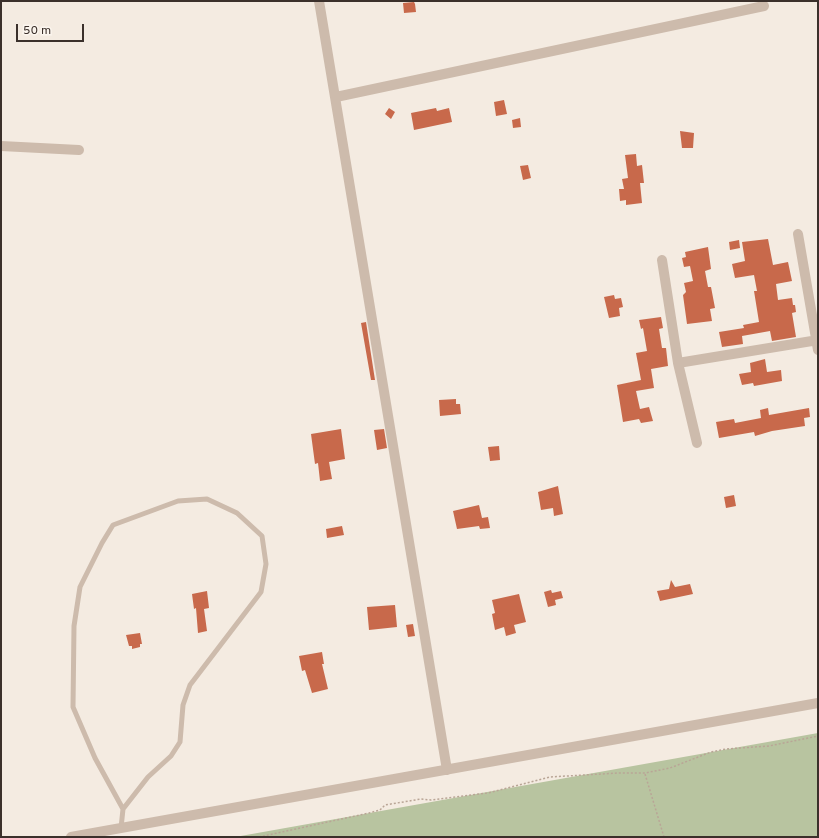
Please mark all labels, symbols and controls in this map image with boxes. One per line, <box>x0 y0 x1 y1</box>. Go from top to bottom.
scale bar <box>18 16 86 42</box>
text: 50 m <box>23 23 51 39</box>

